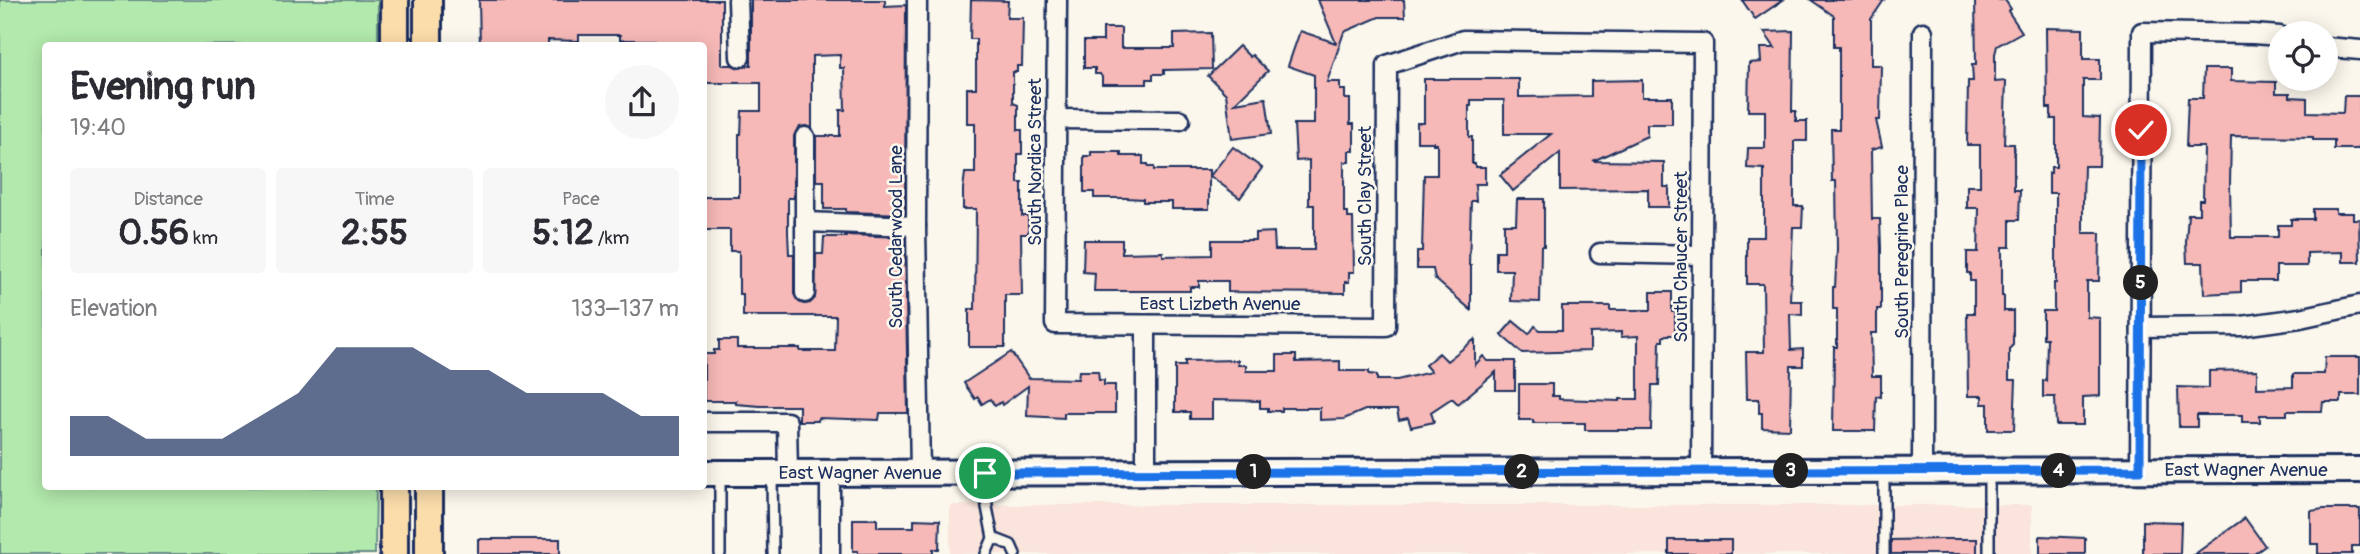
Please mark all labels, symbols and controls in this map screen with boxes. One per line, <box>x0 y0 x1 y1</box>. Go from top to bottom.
map controls <box>2268 21 2338 91</box>
button: locate <box>2268 21 2338 91</box>
text: Evening run <box>70 63 256 111</box>
button: share <box>605 65 679 139</box>
street label: South Nordica Street <box>1023 78 1047 246</box>
pin <box>2111 100 2171 160</box>
icon: check <box>2122 111 2160 149</box>
text: 19:40 <box>70 113 126 142</box>
street label: South Clay Street <box>1353 125 1377 266</box>
street label: South Cedarwood Lane <box>884 145 908 329</box>
street label: South Peregrine Place <box>1890 164 1914 339</box>
street label: South Chaucer Street <box>1669 171 1693 343</box>
text: Distance <box>133 187 203 211</box>
text: Time <box>355 187 394 211</box>
text: Pace <box>562 187 600 211</box>
text: 0.56 <box>118 211 189 255</box>
text: 2:55 <box>341 211 408 255</box>
text: 5:12 <box>532 211 594 255</box>
text: km <box>189 226 218 250</box>
text: /km <box>594 226 629 250</box>
pin: 5 <box>2124 266 2158 300</box>
text: 5 <box>2135 270 2146 294</box>
street label: East Lizbeth Avenue <box>1140 292 1301 316</box>
text: Elevation <box>70 294 158 323</box>
text: 133–137 m <box>571 294 679 323</box>
pin <box>955 443 1015 503</box>
icon: arrive <box>966 454 1004 492</box>
pin: 1 <box>1236 454 1272 490</box>
pin: 2 <box>1504 454 1540 490</box>
pin: 3 <box>1774 454 1809 489</box>
pin: 4 <box>2042 454 2076 489</box>
text: 3 <box>1785 458 1796 482</box>
text: 4 <box>2053 458 2064 482</box>
street label: East Wagner Avenue <box>2164 458 2328 482</box>
text: 1 <box>1250 459 1257 483</box>
text: 2 <box>1516 459 1527 483</box>
street label: East Wagner Avenue <box>778 461 942 485</box>

